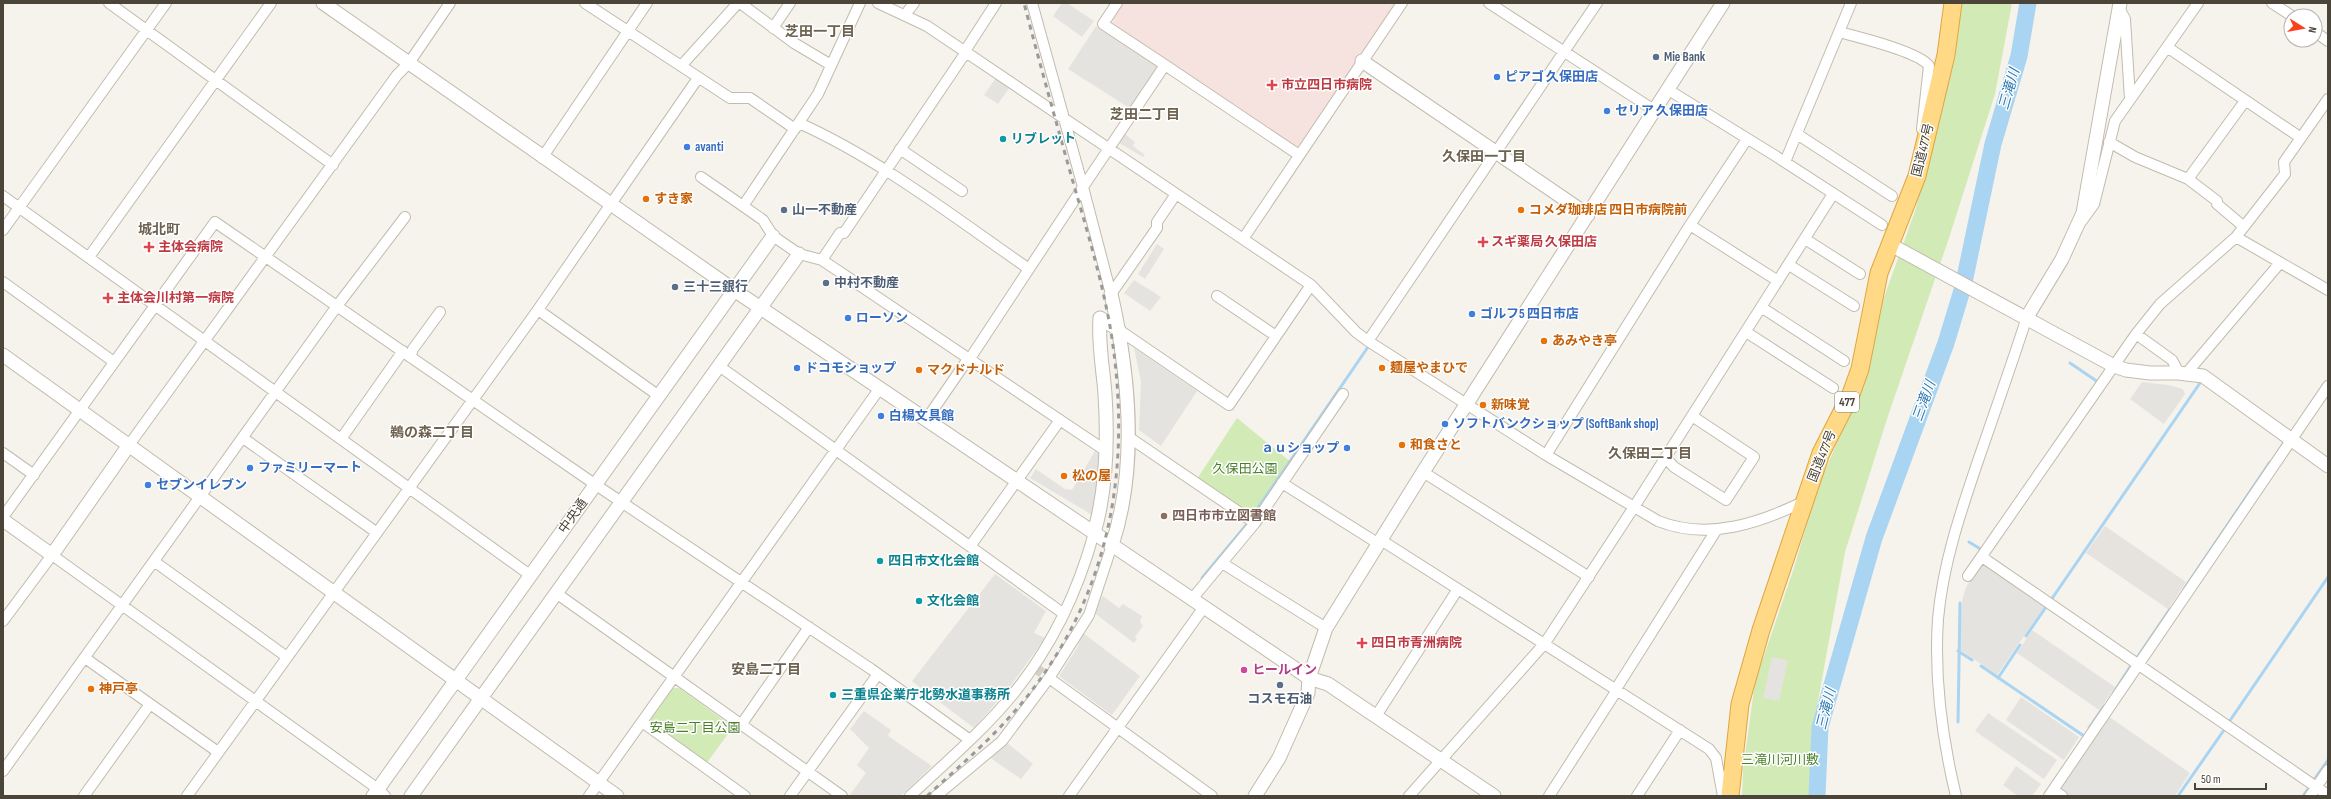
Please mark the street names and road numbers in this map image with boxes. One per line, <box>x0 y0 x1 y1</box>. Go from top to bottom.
street label: 国道477号 <box>1909 121 1937 179</box>
road number: 477 <box>1835 392 1859 412</box>
street label: 国道477号 <box>1804 428 1840 484</box>
street label: 中央通 <box>555 496 591 536</box>

